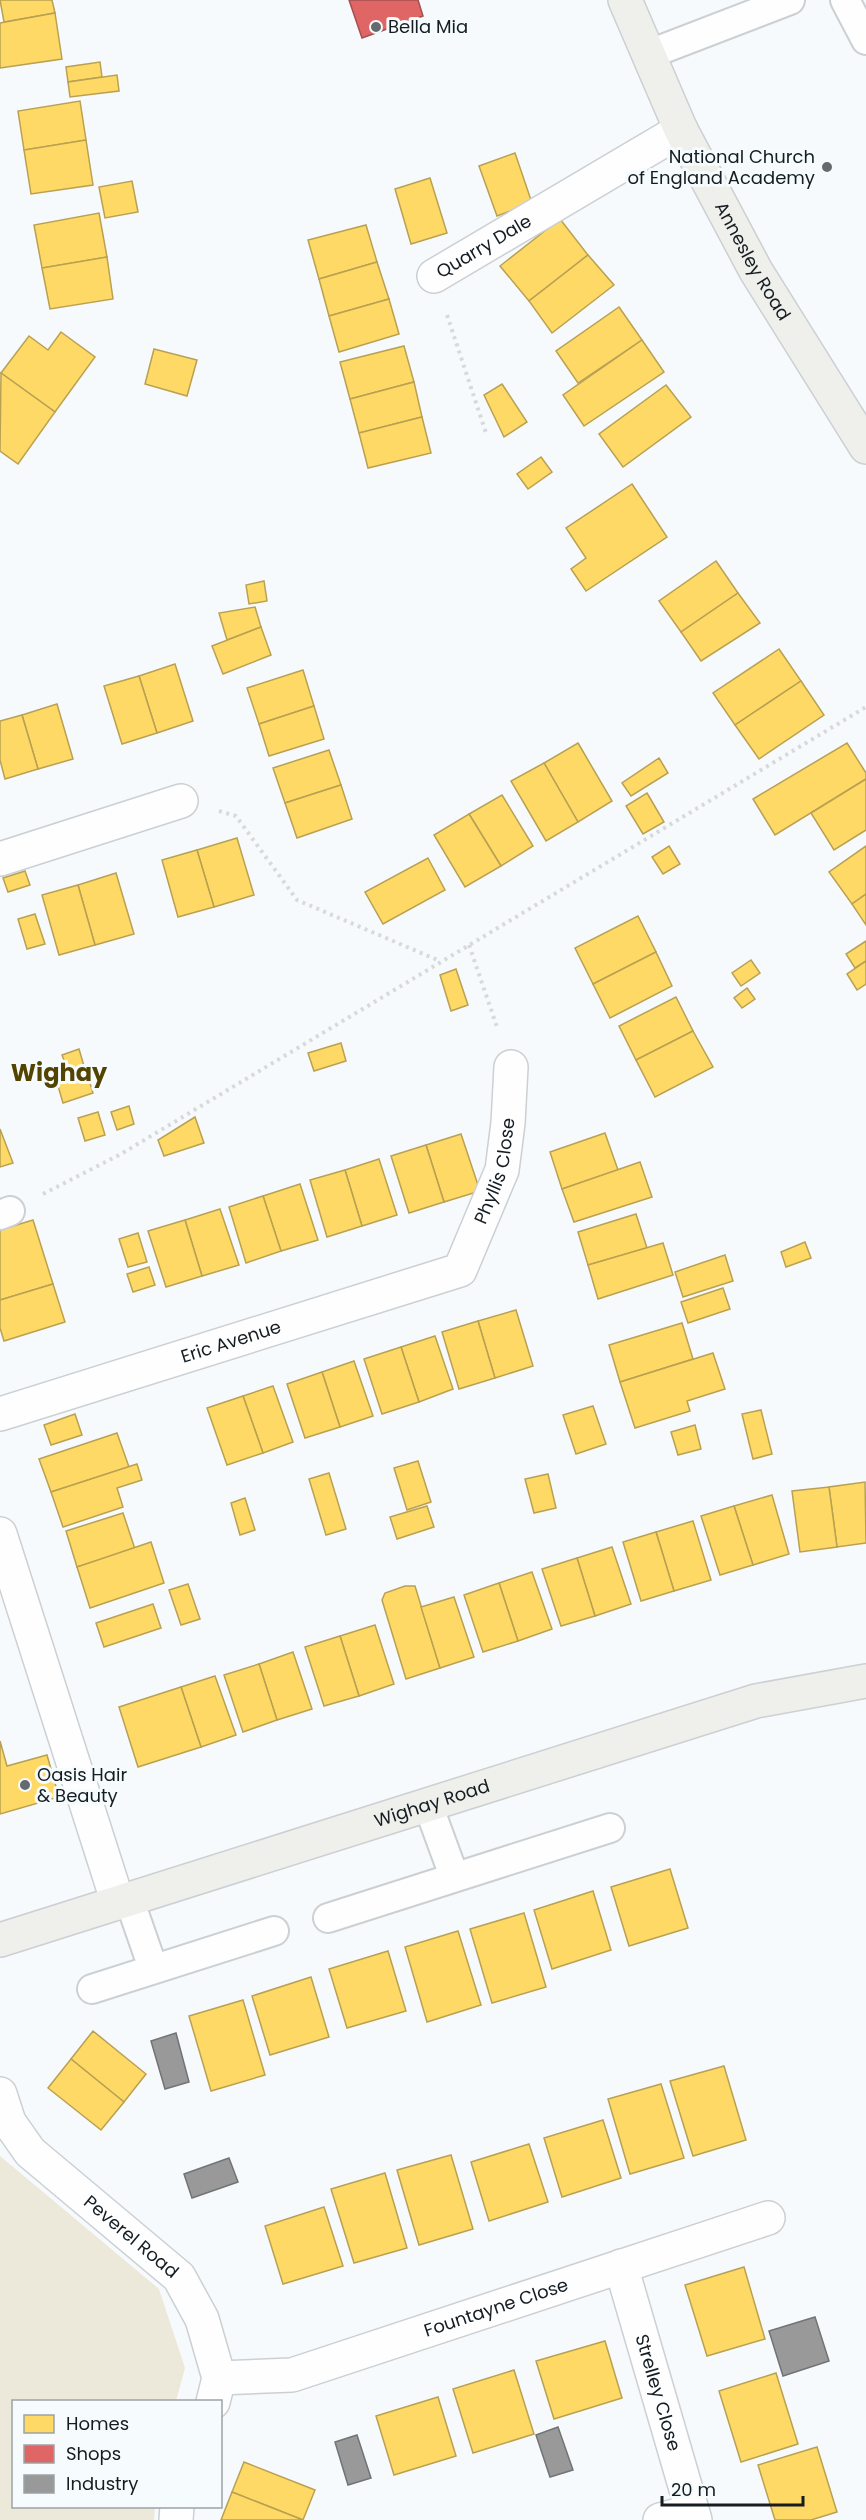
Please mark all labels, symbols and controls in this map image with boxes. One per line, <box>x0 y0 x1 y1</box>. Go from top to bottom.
place label: Bella Mia <box>388 14 468 39</box>
marker: Bella Mia <box>369 20 383 34</box>
place label: National Church of England Academy <box>628 144 815 190</box>
marker: National Church of England Academy <box>820 160 834 174</box>
street label: Annesley Road <box>709 197 797 325</box>
street label: Quarry Dale <box>431 208 536 284</box>
district label: Wighay <box>11 1056 108 1089</box>
street label: Phyllis Close <box>468 1116 521 1228</box>
street label: Eric Avenue <box>178 1314 284 1369</box>
place label: Oasis Hair & Beauty <box>37 1762 127 1808</box>
street label: Wighay Road <box>371 1773 493 1833</box>
marker: Oasis Hair & Beauty <box>18 1778 32 1792</box>
street label: Peverel Road <box>79 2189 184 2284</box>
street label: Fountayne Close <box>421 2272 571 2343</box>
street label: Strelley Close <box>630 2331 687 2454</box>
legend <box>12 2400 222 2508</box>
text: Homes <box>66 2411 129 2436</box>
text: Shops <box>66 2441 121 2466</box>
scale bar <box>662 2469 803 2507</box>
text: Industry <box>66 2471 138 2496</box>
text: 20 m <box>671 2477 716 2502</box>

